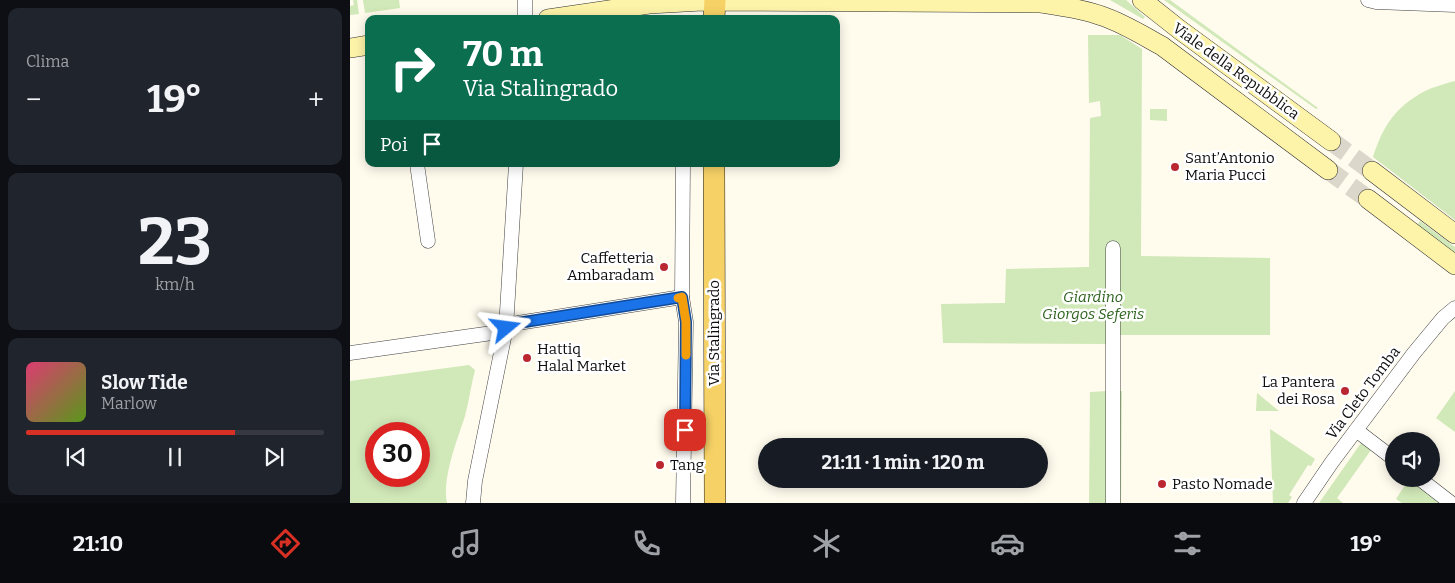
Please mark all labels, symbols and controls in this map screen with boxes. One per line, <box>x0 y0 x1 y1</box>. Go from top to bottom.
street label: Viale della Repubblica <box>1169 19 1303 123</box>
text: 70 m <box>463 33 543 75</box>
icon: right <box>380 35 445 100</box>
text: Clima <box>26 52 69 71</box>
text: Via Stalingrado <box>463 75 618 102</box>
text: 19° <box>147 76 202 122</box>
text: − <box>26 83 41 116</box>
text: + <box>308 83 324 116</box>
icon: arrive <box>418 130 446 158</box>
text: Poi <box>380 133 408 156</box>
place label: Sant’Antonio Maria Pucci <box>1185 149 1275 184</box>
marker: Sant’Antonio Maria Pucci <box>1169 161 1181 173</box>
text: 23 <box>138 203 212 281</box>
place label: Caffetteria Ambaradam <box>567 249 655 284</box>
marker: Caffetteria Ambaradam <box>658 261 670 273</box>
text: km/h <box>155 275 195 294</box>
street label: Via Stalingrado <box>705 280 723 386</box>
park label: Giardino Giorgos Seferis <box>1042 288 1144 323</box>
position arrow <box>479 301 531 353</box>
place label: Hattiq Halal Market <box>537 340 626 375</box>
street label: Via Cleto Tomba <box>1322 343 1404 443</box>
marker: Hattiq Halal Market <box>521 352 533 364</box>
text: Slow Tide <box>101 371 188 394</box>
place label: La Pantera dei Rosa <box>1262 373 1335 408</box>
marker: La Pantera dei Rosa <box>1339 385 1351 397</box>
text: Marlow <box>101 394 157 413</box>
pin <box>664 409 706 451</box>
icon: arrive <box>671 416 699 444</box>
speed limit sign: 30 <box>365 422 430 487</box>
map controls <box>1385 432 1440 487</box>
button: sound <box>1385 432 1440 487</box>
icon: previous <box>62 443 90 471</box>
icon: pause <box>161 443 189 471</box>
icon: next <box>260 443 288 471</box>
text: 21:11 · 1 min · 120 m <box>822 451 984 474</box>
place label: Tang <box>670 456 704 474</box>
marker: Tang <box>654 459 666 471</box>
place label: Pasto Nomade <box>1172 475 1273 493</box>
marker: Pasto Nomade <box>1156 478 1168 490</box>
icon: directions <box>268 526 303 561</box>
icon: music <box>449 526 484 561</box>
icon: phone <box>629 526 664 561</box>
icon: climate <box>809 526 844 561</box>
icon: car <box>990 526 1025 561</box>
icon: filters <box>1170 526 1205 561</box>
text: 21:10 <box>73 530 123 557</box>
text: 19° <box>1350 530 1382 557</box>

